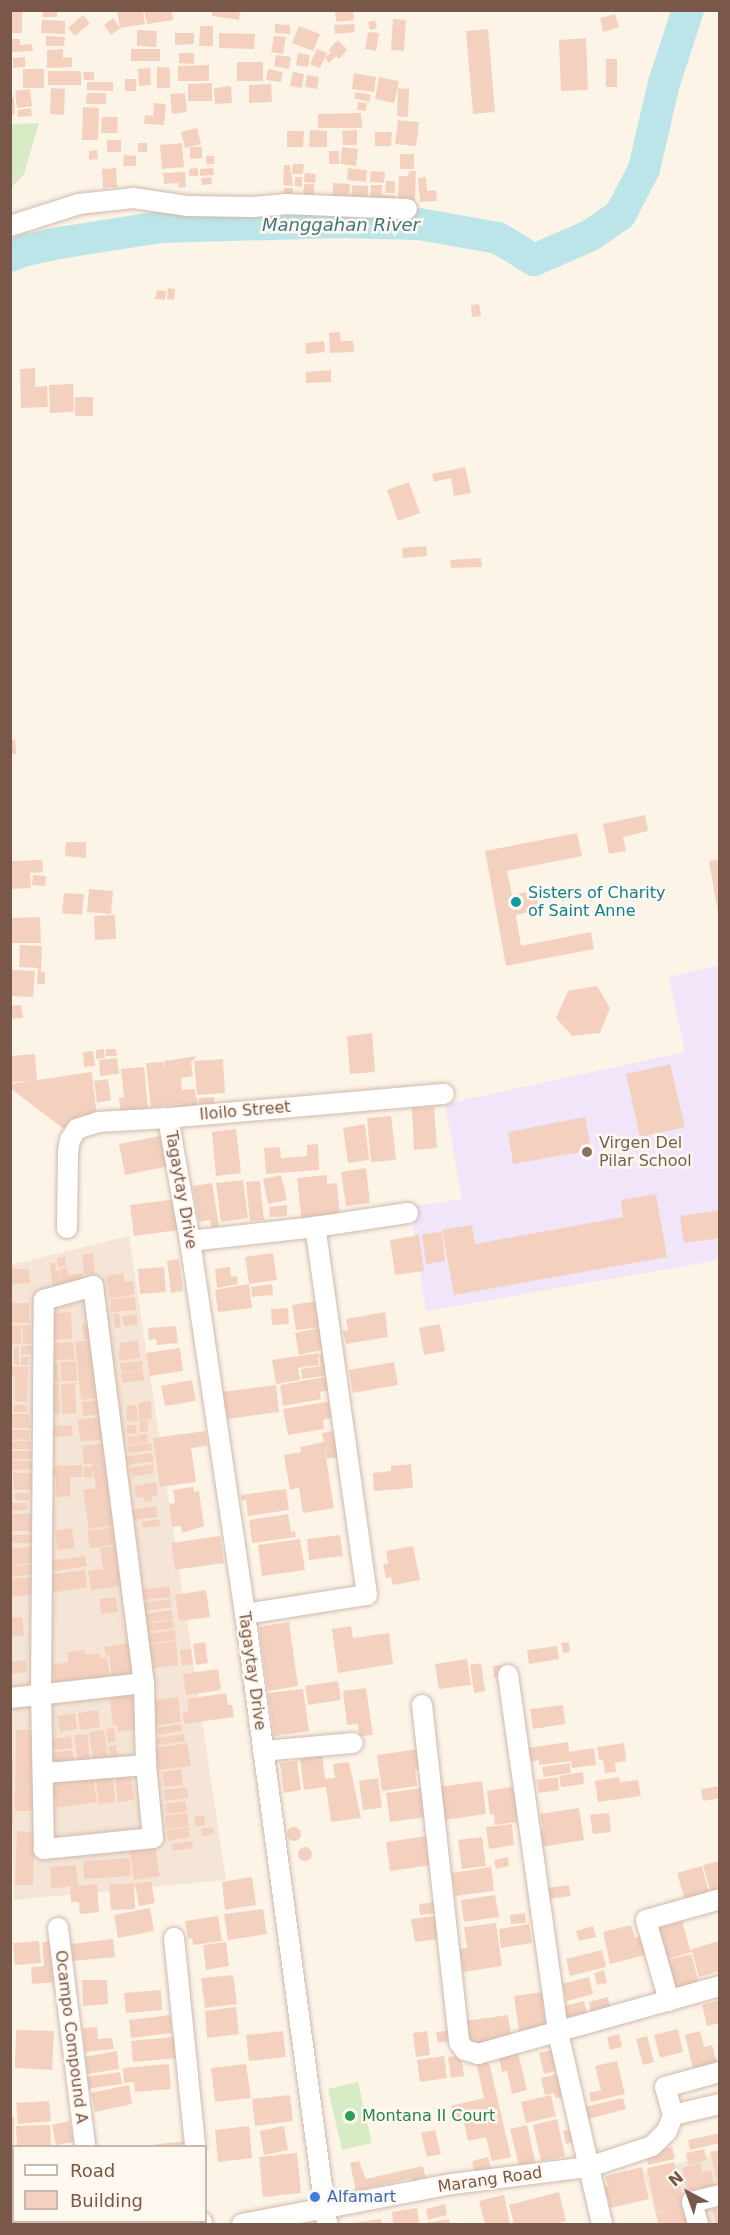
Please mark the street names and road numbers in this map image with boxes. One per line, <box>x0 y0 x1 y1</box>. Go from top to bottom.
street label: Iloilo Street <box>199 1097 291 1125</box>
street label: Tagaytay Drive <box>161 1129 201 1251</box>
street label: Tagaytay Drive <box>234 1610 270 1732</box>
street label: Ocampo Compound A <box>51 1949 91 2125</box>
street label: Marang Road <box>436 2163 544 2197</box>

